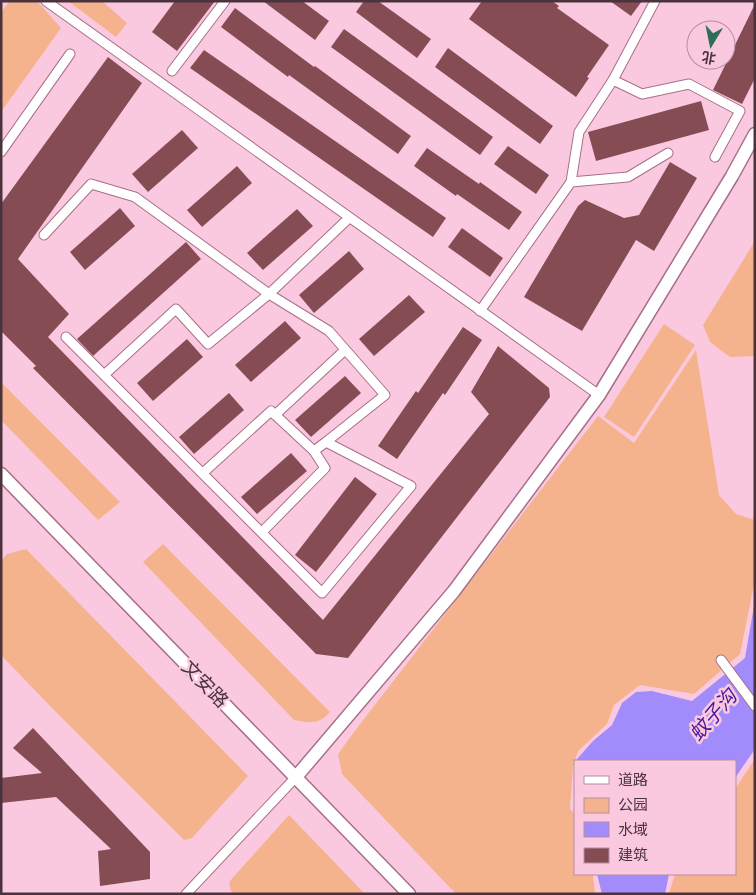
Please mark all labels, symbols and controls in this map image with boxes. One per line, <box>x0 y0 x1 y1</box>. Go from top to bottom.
north arrow <box>686 20 736 70</box>
text: 北 <box>700 48 717 68</box>
street label: 文安路 <box>177 656 233 712</box>
water label: 蚊子沟 <box>684 683 743 746</box>
legend <box>574 760 736 875</box>
text: 道路 <box>618 771 648 789</box>
text: 公园 <box>618 796 648 814</box>
text: 水域 <box>618 821 648 839</box>
text: 建筑 <box>618 846 648 864</box>

